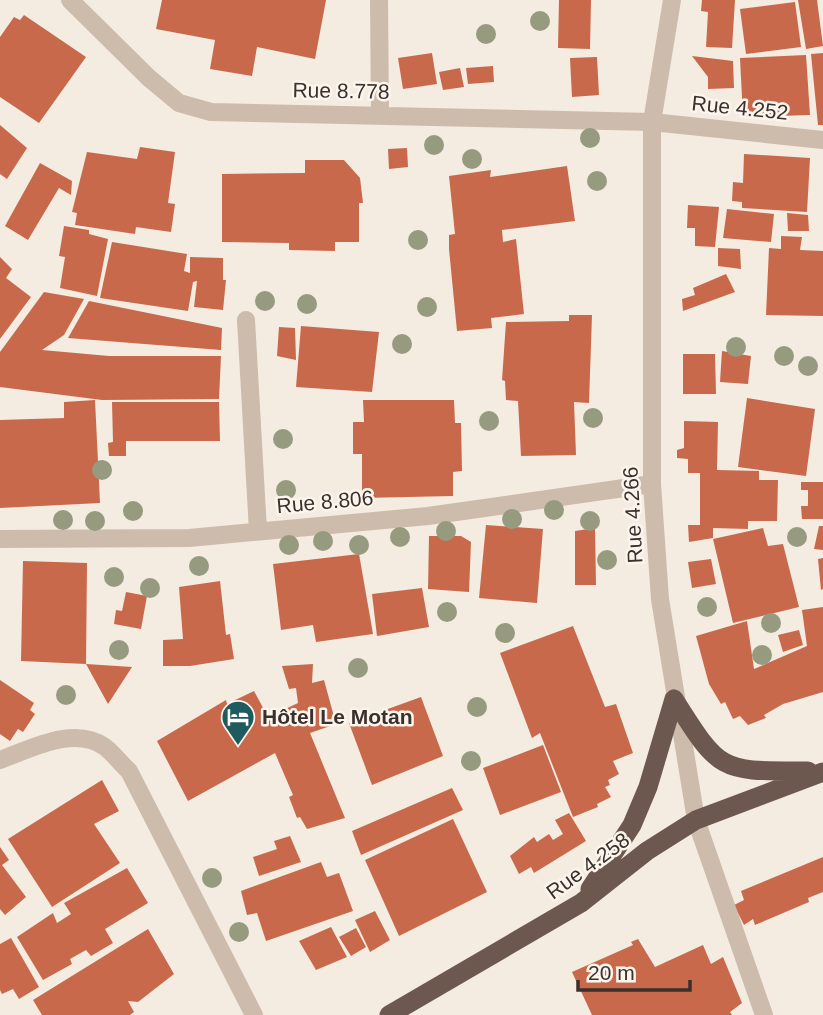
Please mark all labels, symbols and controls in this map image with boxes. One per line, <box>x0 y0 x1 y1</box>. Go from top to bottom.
street label: Rue 8.778 <box>292 78 390 103</box>
street label: Rue 4.252 <box>691 91 789 124</box>
street label: Rue 4.266 <box>618 466 647 564</box>
street label: Rue 8.806 <box>276 486 374 517</box>
hotel icon: Hôtel Le Motan <box>219 698 257 747</box>
place label: Hôtel Le Motan <box>262 705 413 728</box>
street label: Rue 4.258 <box>542 828 634 903</box>
scale bar <box>578 948 690 992</box>
text: 20 m <box>588 961 635 984</box>

